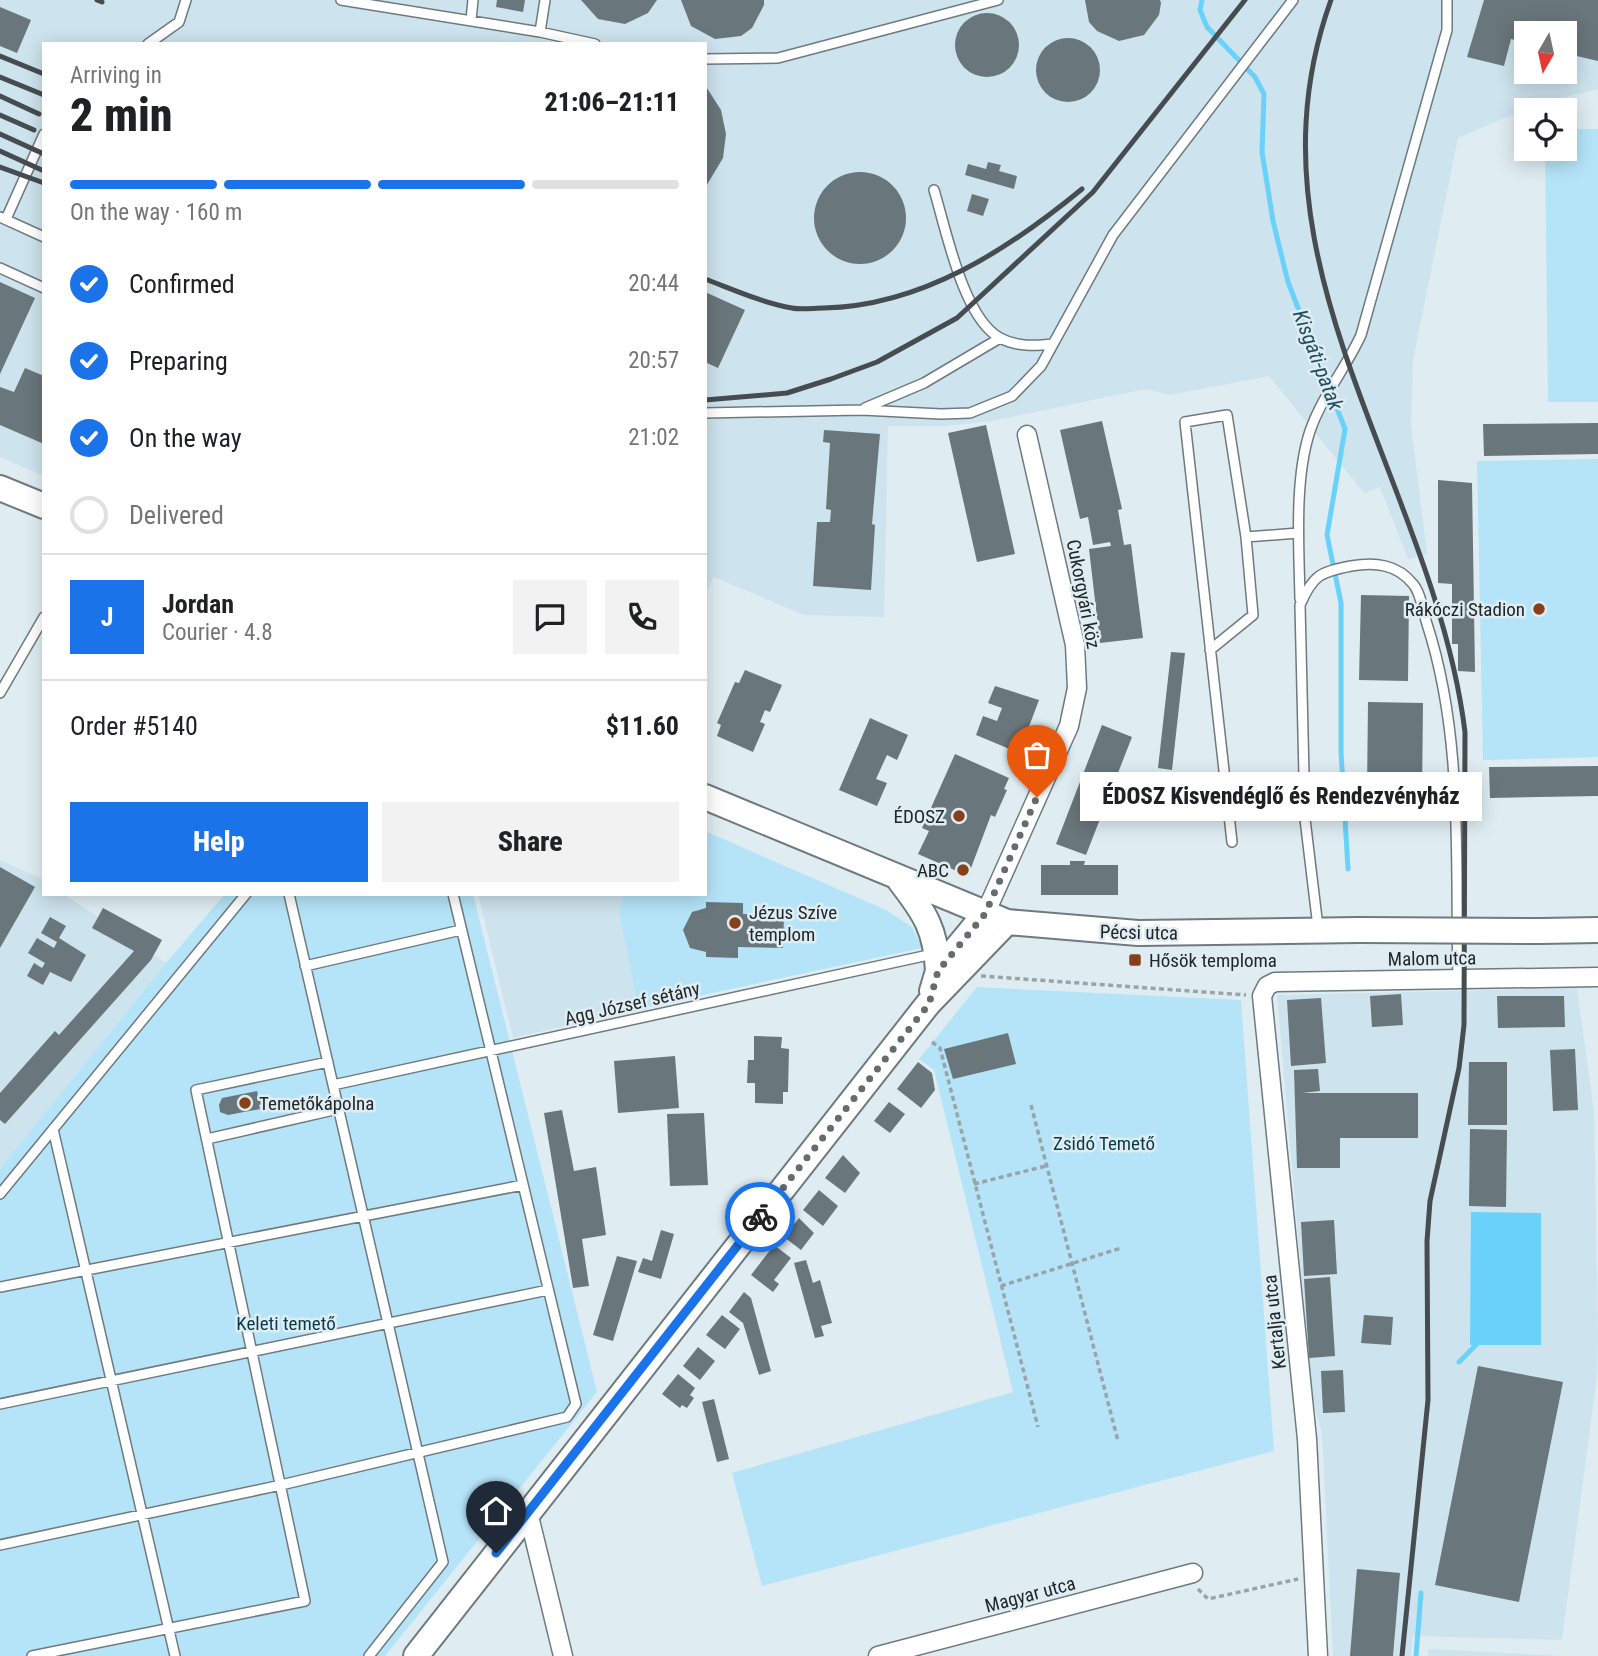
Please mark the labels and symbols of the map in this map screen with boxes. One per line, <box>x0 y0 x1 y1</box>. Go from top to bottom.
north arrow <box>1514 21 1577 84</box>
water label: Kisgáti-patak <box>1288 306 1348 414</box>
street label: Cukorgyári köz <box>1062 538 1105 651</box>
place label: Rákóczi Stadion <box>1405 598 1525 621</box>
marker: Rákóczi Stadion <box>1531 601 1547 617</box>
pin <box>1007 725 1067 797</box>
callout: ÉDOSZ Kisvendéglő és Rendezvényház <box>1079 772 1482 822</box>
place label: ÉDOSZ <box>894 805 945 828</box>
marker: ÉDOSZ <box>951 808 967 824</box>
place label: ABC <box>917 859 949 882</box>
marker: ABC <box>955 862 971 878</box>
place label: Jézus Szíve templom <box>749 901 837 946</box>
marker: Jézus Szíve templom <box>727 915 743 931</box>
street label: Pécsi utca <box>1100 920 1178 945</box>
street label: Malom utca <box>1387 946 1477 971</box>
place label: Hősök temploma <box>1149 949 1277 972</box>
marker: Hősök temploma <box>1127 952 1143 968</box>
street label: Agg József sétány <box>562 977 702 1030</box>
place label: Temetőkápolna <box>259 1092 374 1115</box>
marker: Temetőkápolna <box>237 1095 253 1111</box>
park label: Zsidó Temető <box>1053 1132 1155 1155</box>
courier <box>725 1182 795 1252</box>
street label: Kertalja utca <box>1258 1274 1291 1370</box>
park label: Keleti temető <box>236 1312 336 1335</box>
pin <box>466 1481 526 1553</box>
street label: Magyar utca <box>982 1571 1078 1618</box>

